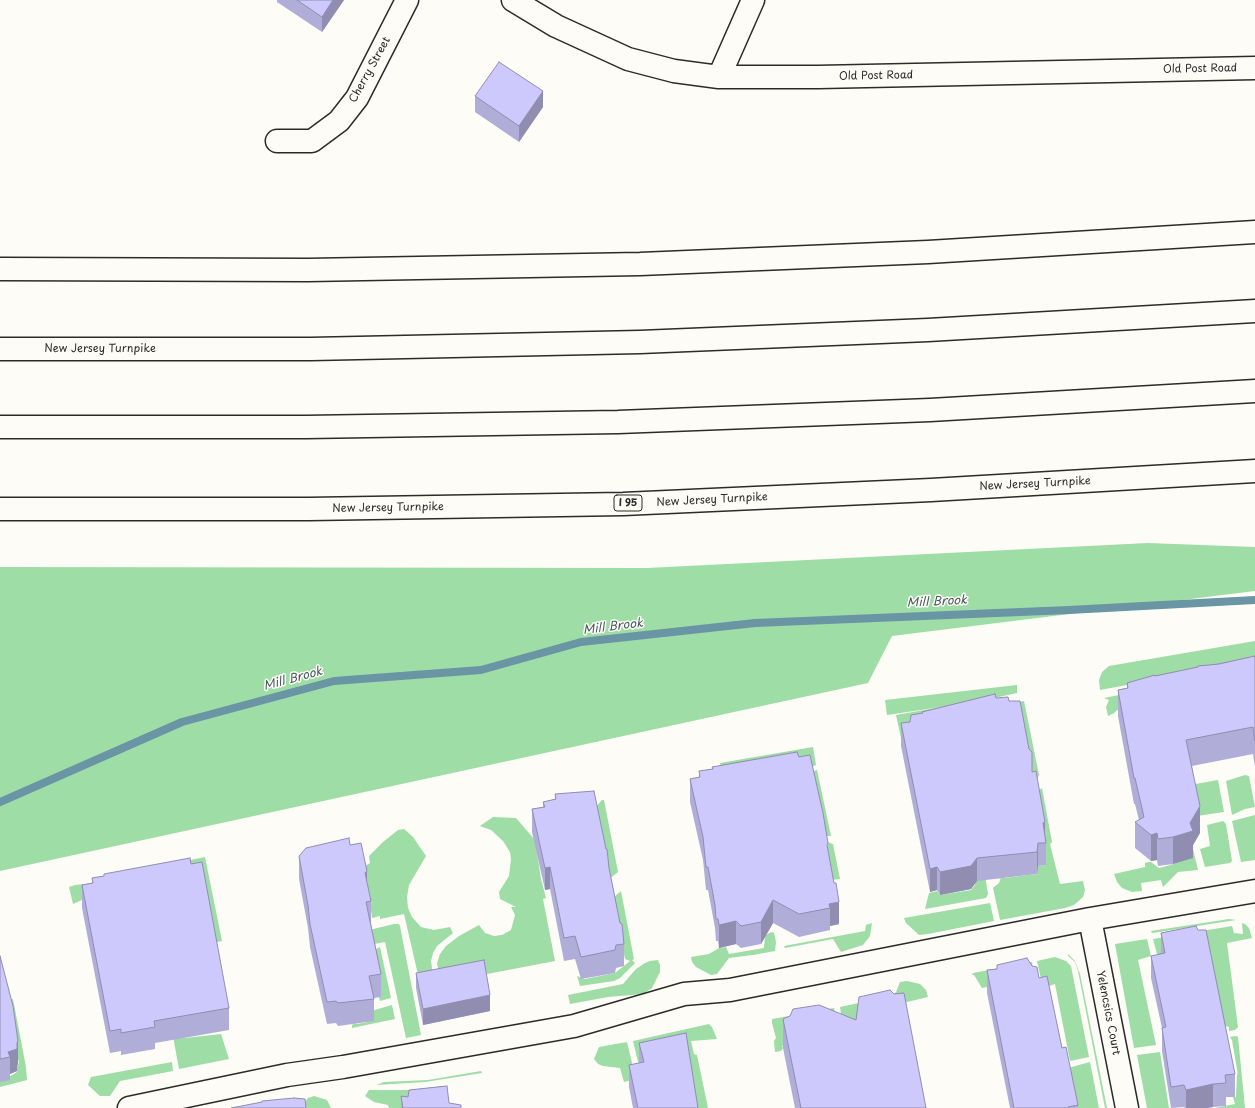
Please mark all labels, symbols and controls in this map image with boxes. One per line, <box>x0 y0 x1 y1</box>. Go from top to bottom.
street label: Cherry Street <box>346 35 394 105</box>
street label: Old Post Road <box>1163 62 1237 76</box>
street label: Old Post Road <box>839 69 913 83</box>
street label: New Jersey Turnpike <box>44 342 156 356</box>
street label: New Jersey Turnpike <box>979 474 1091 494</box>
street label: New Jersey Turnpike <box>656 490 768 510</box>
road number: I 95 <box>614 495 642 511</box>
street label: New Jersey Turnpike <box>332 500 444 516</box>
water label: Mill Brook <box>907 593 967 611</box>
water label: Mill Brook <box>582 616 644 638</box>
water label: Mill Brook <box>262 664 324 694</box>
street label: Yelencsics Court <box>1093 970 1123 1056</box>

